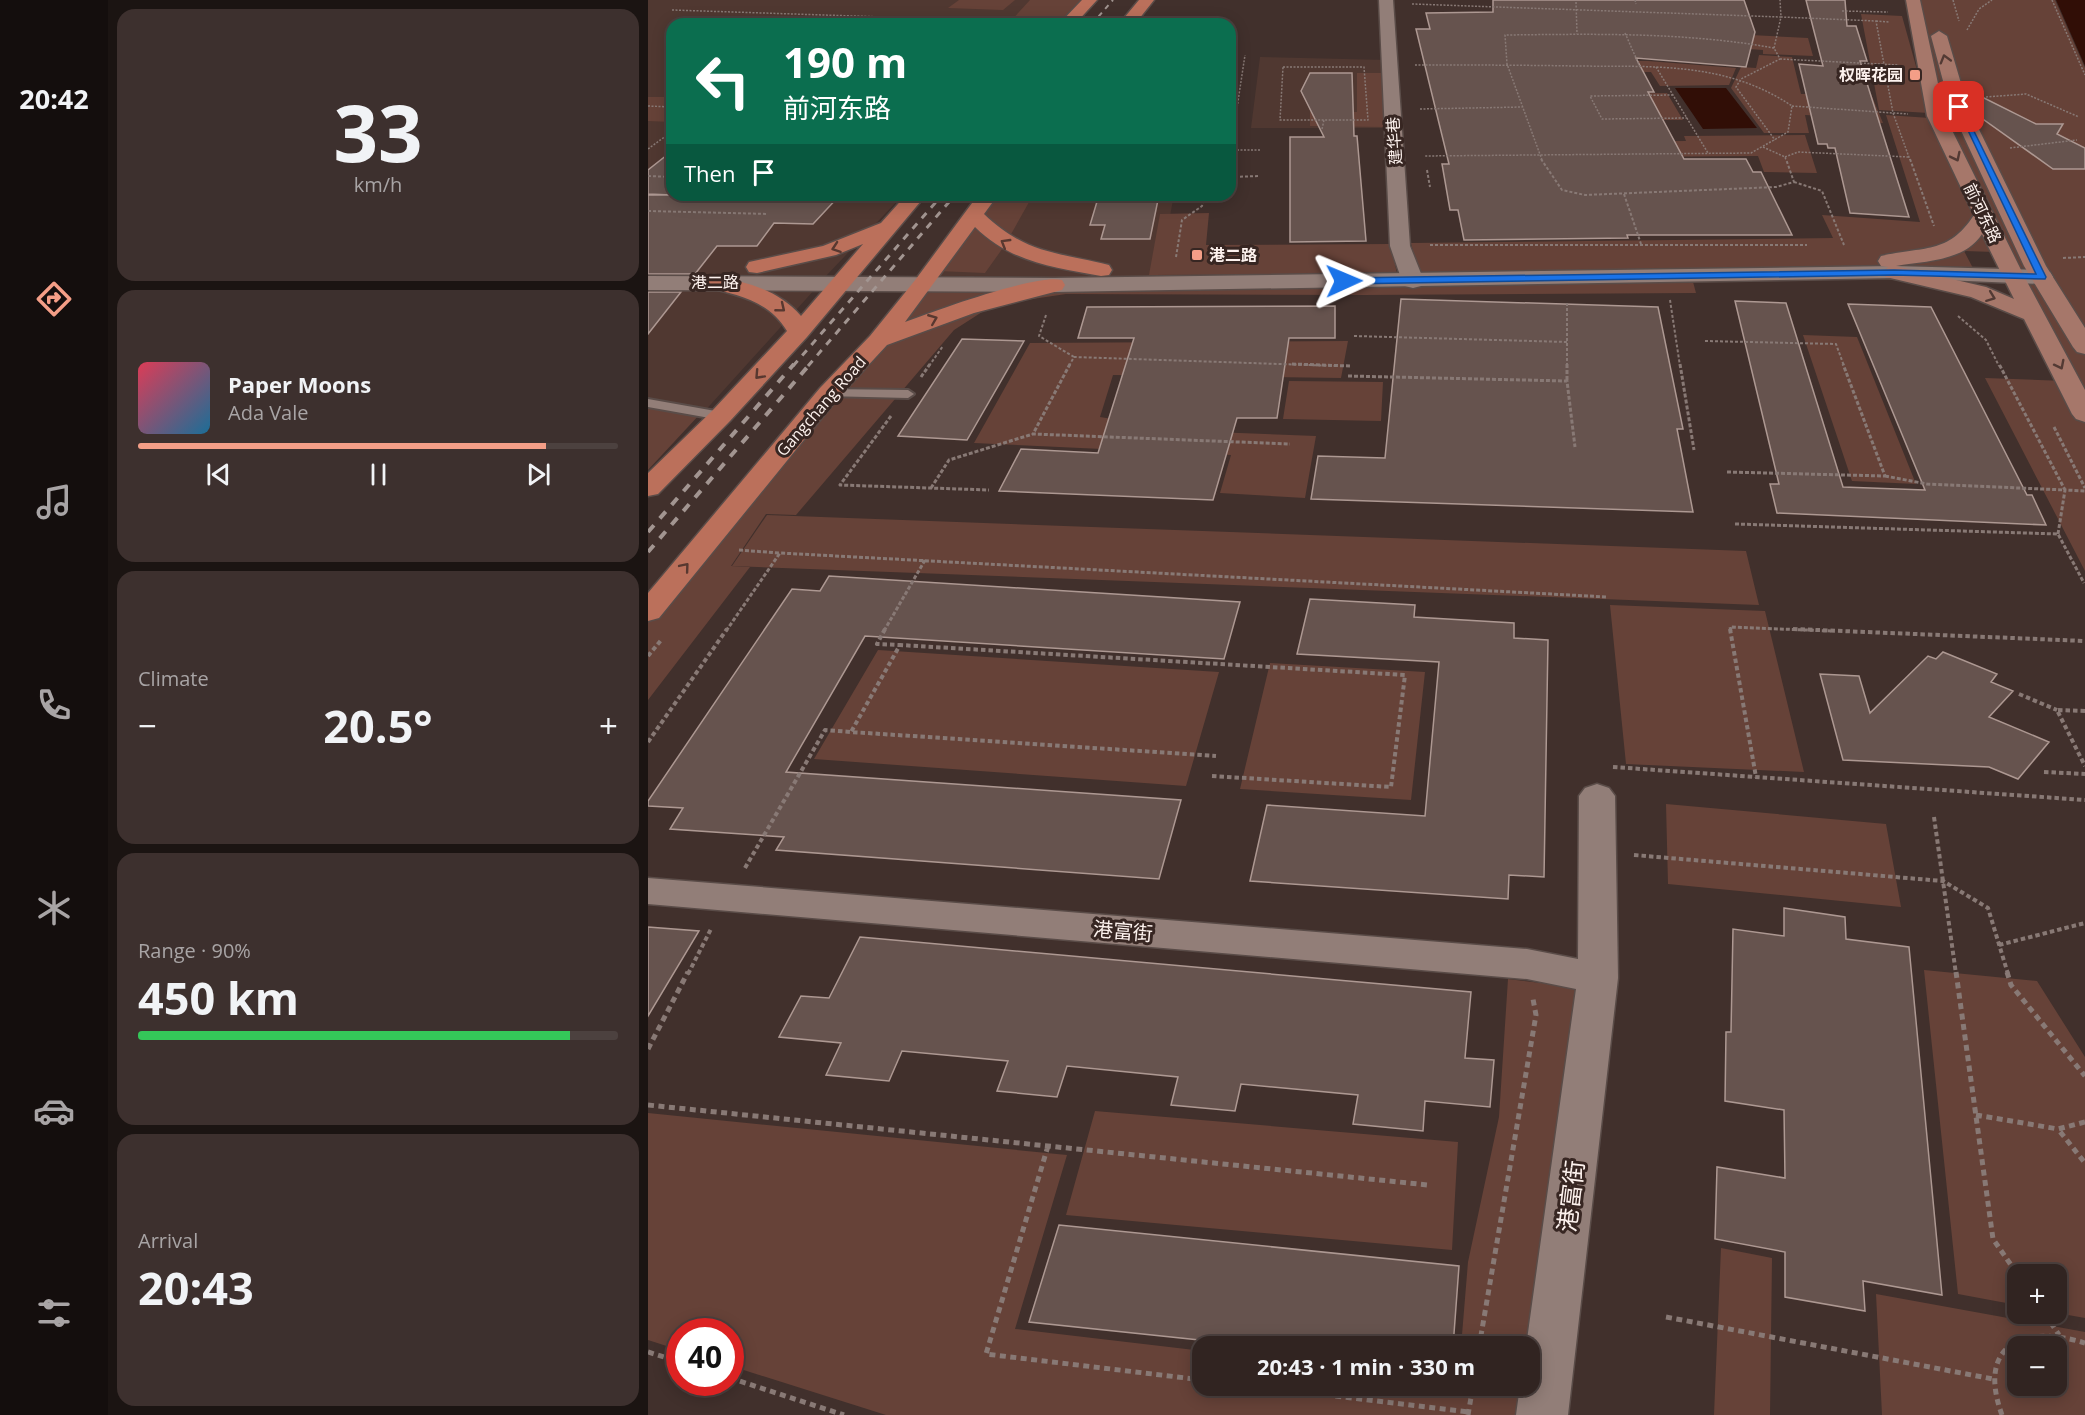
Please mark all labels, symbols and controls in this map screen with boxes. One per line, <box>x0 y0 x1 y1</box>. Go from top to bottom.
text: 190 m <box>783 33 907 90</box>
icon: left <box>684 42 762 120</box>
one-way arrow <box>1940 54 1953 64</box>
place label: 权晖花园 <box>1839 64 1903 86</box>
marker: 权晖花园 <box>1908 68 1922 82</box>
text: 33 <box>333 79 423 185</box>
text: 20:42 <box>19 80 89 117</box>
pin <box>1933 81 1984 132</box>
text: 前河东路 <box>783 89 891 126</box>
icon: arrive <box>1942 90 1975 123</box>
street label: 建华巷 <box>1381 116 1407 166</box>
one-way arrow <box>1948 150 1960 161</box>
icon: arrive <box>747 156 780 189</box>
text: Then <box>684 158 735 188</box>
text: km/h <box>354 171 402 198</box>
street label: 前河东路 <box>1959 179 2007 247</box>
one-way arrow <box>1001 238 1011 250</box>
one-way arrow <box>831 241 842 253</box>
place label: 港二路 <box>1209 244 1257 266</box>
marker: 港二路 <box>1190 248 1204 262</box>
position arrow <box>1312 249 1376 313</box>
street label: 港二路 <box>691 271 739 293</box>
icon: directions <box>33 278 75 320</box>
one-way arrow <box>1985 290 1996 302</box>
one-way arrow <box>774 300 785 311</box>
one-way arrow <box>926 314 937 326</box>
street label: Gangchang Road <box>771 351 871 461</box>
one-way arrow <box>2052 358 2064 369</box>
text: Paper Moons <box>228 369 371 399</box>
one-way arrow <box>755 369 766 379</box>
text: Ada Vale <box>228 399 309 426</box>
icon: previous <box>202 458 235 491</box>
icon: pause <box>362 458 395 491</box>
icon: next <box>522 458 555 491</box>
icon: music <box>33 481 75 523</box>
one-way arrow <box>678 563 689 574</box>
text: Climate <box>138 665 209 692</box>
icon: phone <box>33 684 75 726</box>
text: 20.5° <box>323 695 433 756</box>
text: − <box>138 703 157 748</box>
text: + <box>599 703 618 748</box>
icon: climate <box>33 887 75 929</box>
street label: 港富街 <box>1092 915 1154 947</box>
text: Range · 90% <box>138 937 251 964</box>
text: 450 km <box>138 967 299 1028</box>
icon: car <box>33 1090 75 1132</box>
street label: 港富街 <box>1549 1158 1591 1234</box>
text: Arrival <box>138 1227 198 1254</box>
text: 20:43 <box>138 1257 254 1318</box>
map controls <box>2007 1264 2067 1396</box>
button: + <box>2007 1264 2067 1324</box>
icon: filters <box>33 1292 75 1334</box>
speed limit sign: 40 <box>666 1318 744 1396</box>
button: − <box>2007 1336 2067 1396</box>
text: 20:43 · 1 min · 330 m <box>1257 1351 1475 1381</box>

